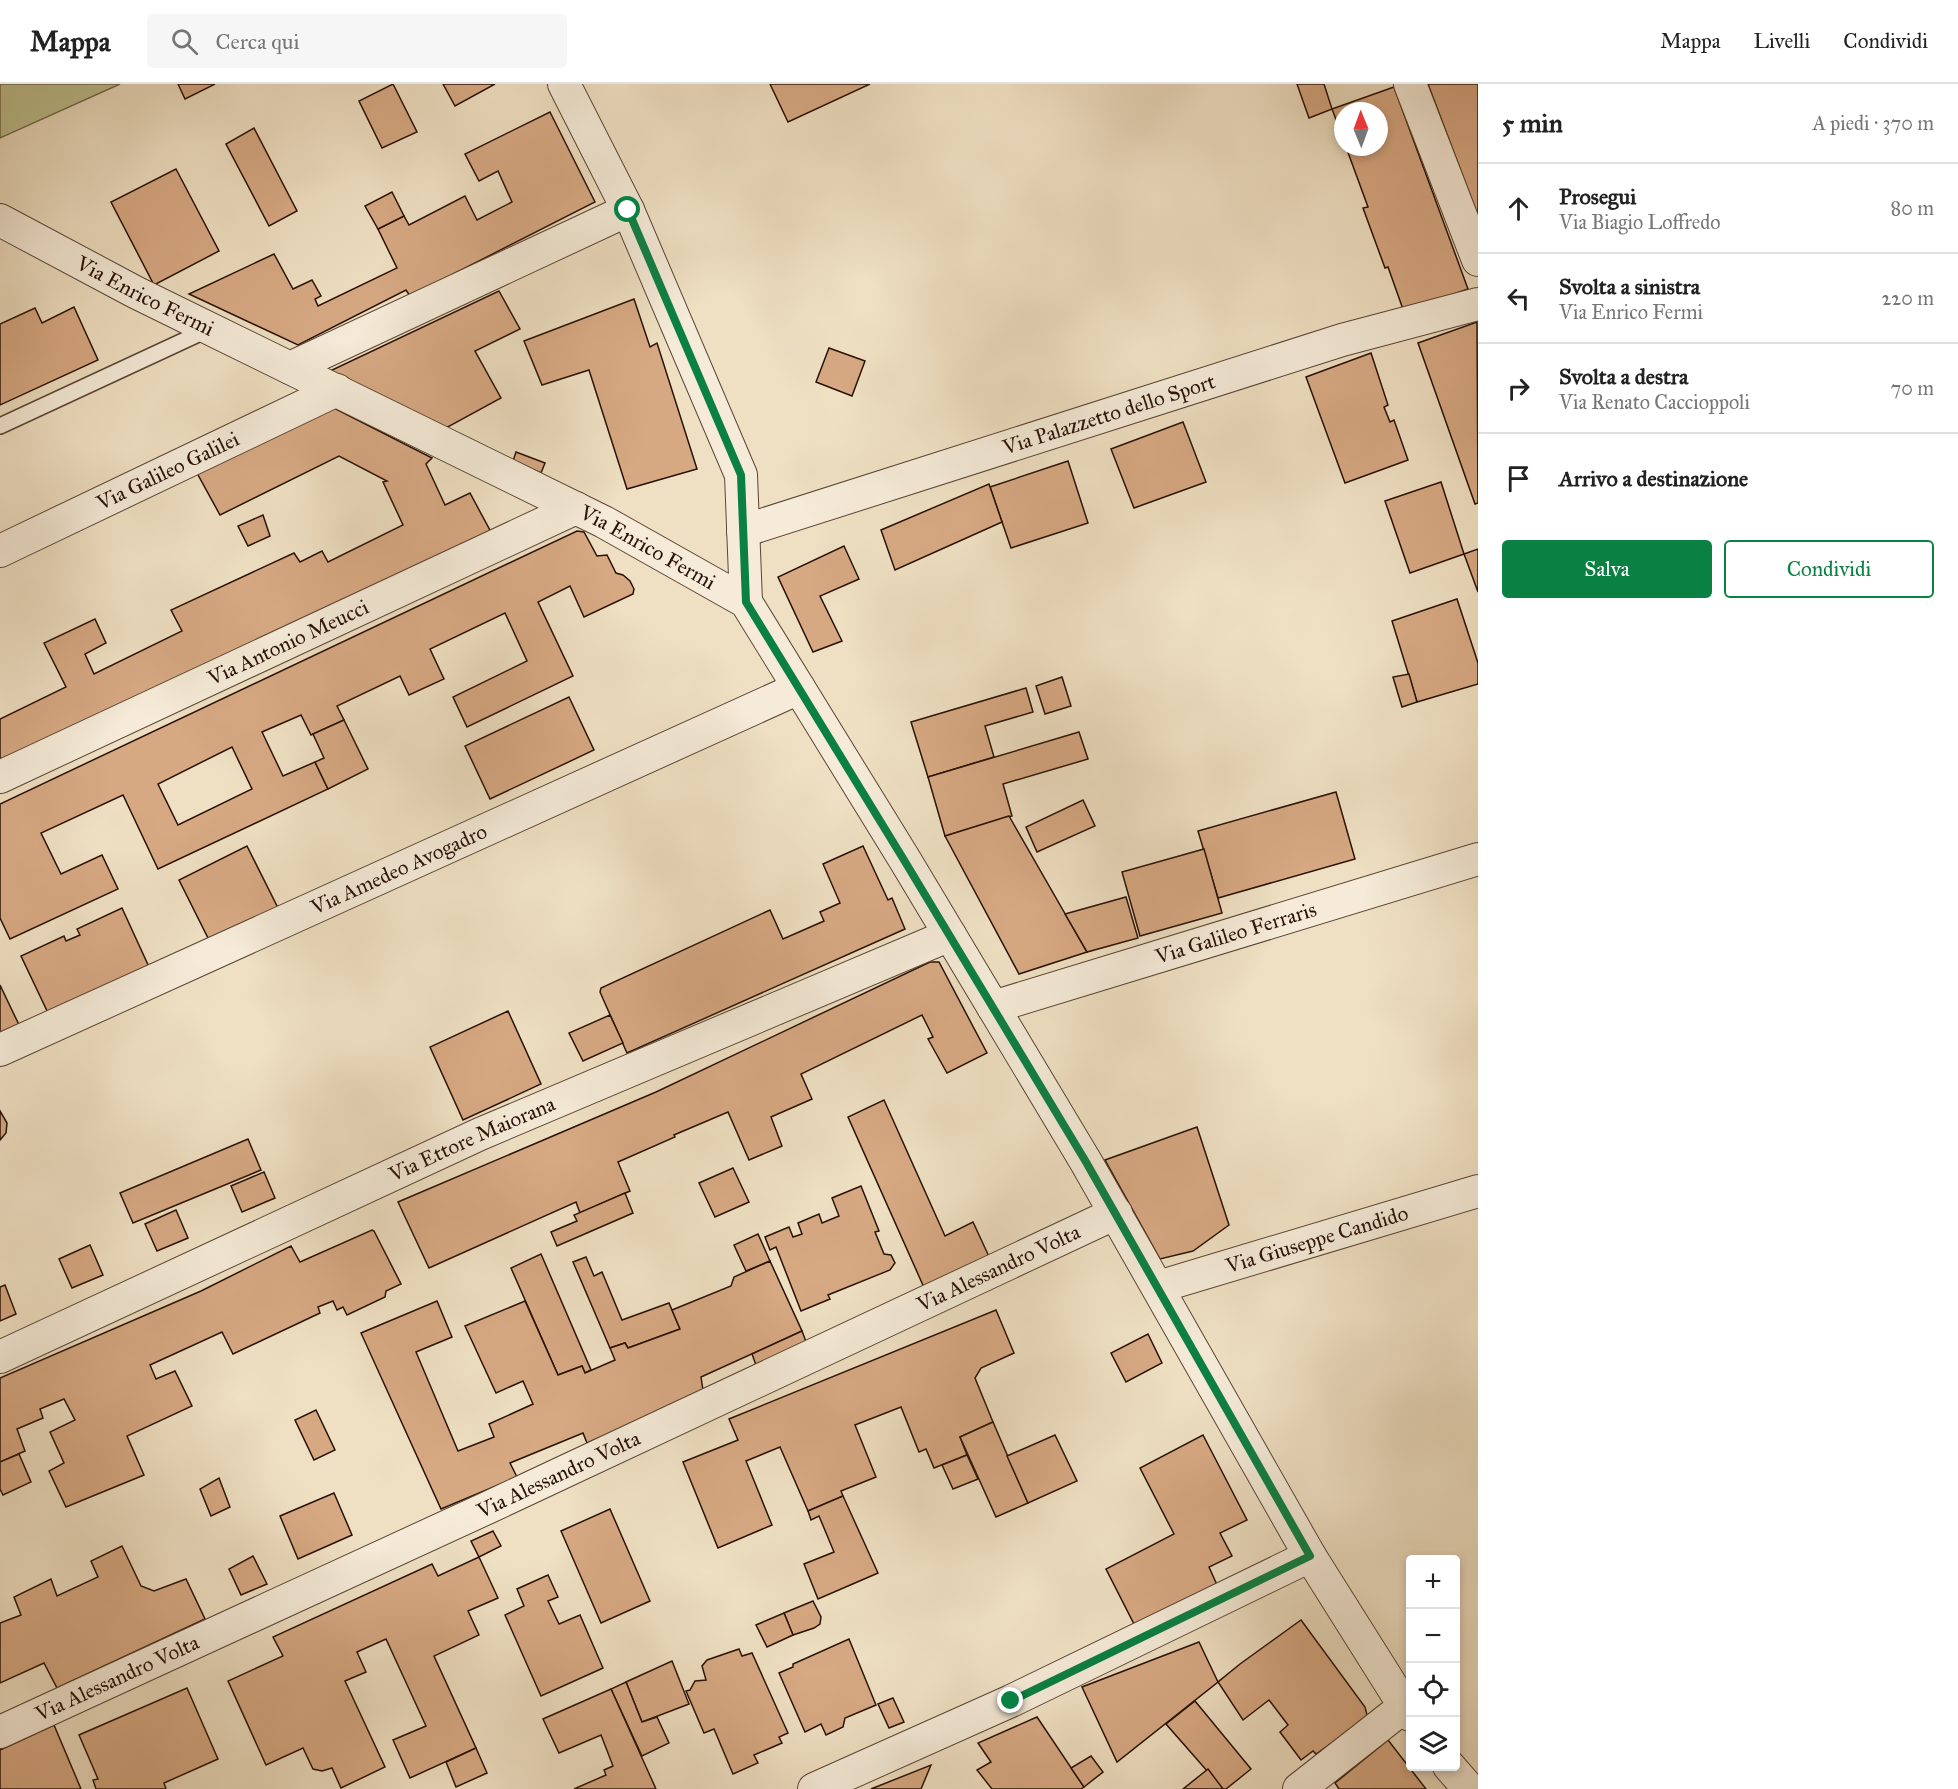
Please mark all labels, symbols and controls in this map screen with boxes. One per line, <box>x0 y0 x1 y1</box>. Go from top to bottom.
search box <box>147 14 567 68</box>
text: Mappa <box>30 24 111 59</box>
icon: search <box>168 25 201 58</box>
text: Cerca qui <box>216 28 299 55</box>
text: Mappa <box>1660 28 1721 54</box>
text: Livelli <box>1754 28 1810 54</box>
text: Condividi <box>1843 28 1928 54</box>
north arrow <box>1334 102 1388 156</box>
text: 5 min <box>1502 107 1563 139</box>
text: A piedi · 370 m <box>1813 111 1934 135</box>
text: Prosegui <box>1559 183 1636 210</box>
icon: ahead <box>1502 192 1535 225</box>
route start <box>614 196 640 222</box>
text: 80 m <box>1891 196 1934 220</box>
text: Via Biagio Loffredo <box>1559 210 1720 234</box>
street label: Via Enrico Fermi <box>71 250 219 342</box>
text: Svolta a sinistra <box>1559 273 1700 300</box>
icon: left <box>1502 282 1535 315</box>
text: 220 m <box>1882 286 1934 310</box>
text: Via Enrico Fermi <box>1559 300 1703 324</box>
text: Svolta a destra <box>1559 363 1688 390</box>
street label: Via Palazzetto dello Sport <box>998 368 1219 461</box>
icon: right <box>1502 372 1535 405</box>
text: 70 m <box>1891 376 1934 400</box>
text: Via Renato Caccioppoli <box>1559 390 1750 414</box>
street label: Via Galileo Galilei <box>91 426 244 516</box>
icon: arrive <box>1502 462 1535 495</box>
text: Arrivo a destinazione <box>1559 465 1748 492</box>
street label: Via Enrico Fermi <box>575 499 721 595</box>
button: Salva <box>1502 540 1712 598</box>
button: Condividi <box>1724 540 1934 598</box>
street label: Via Antonio Meucci <box>203 594 373 692</box>
street label: Via Amedeo Avogadro <box>306 818 491 921</box>
street label: Via Galileo Ferraris <box>1151 896 1320 970</box>
street label: Via Ettore Maiorana <box>384 1091 559 1188</box>
street label: Via Giuseppe Candido <box>1222 1200 1411 1279</box>
street label: Via Alessandro Volta <box>912 1219 1084 1318</box>
street label: Via Alessandro Volta <box>472 1425 644 1524</box>
map controls <box>1406 1555 1460 1771</box>
button: + <box>1406 1555 1460 1609</box>
button: − <box>1406 1609 1460 1663</box>
street label: Via Alessandro Volta <box>30 1629 203 1727</box>
button: locate <box>1406 1663 1460 1717</box>
route end <box>997 1687 1023 1713</box>
button: layers <box>1406 1717 1460 1771</box>

